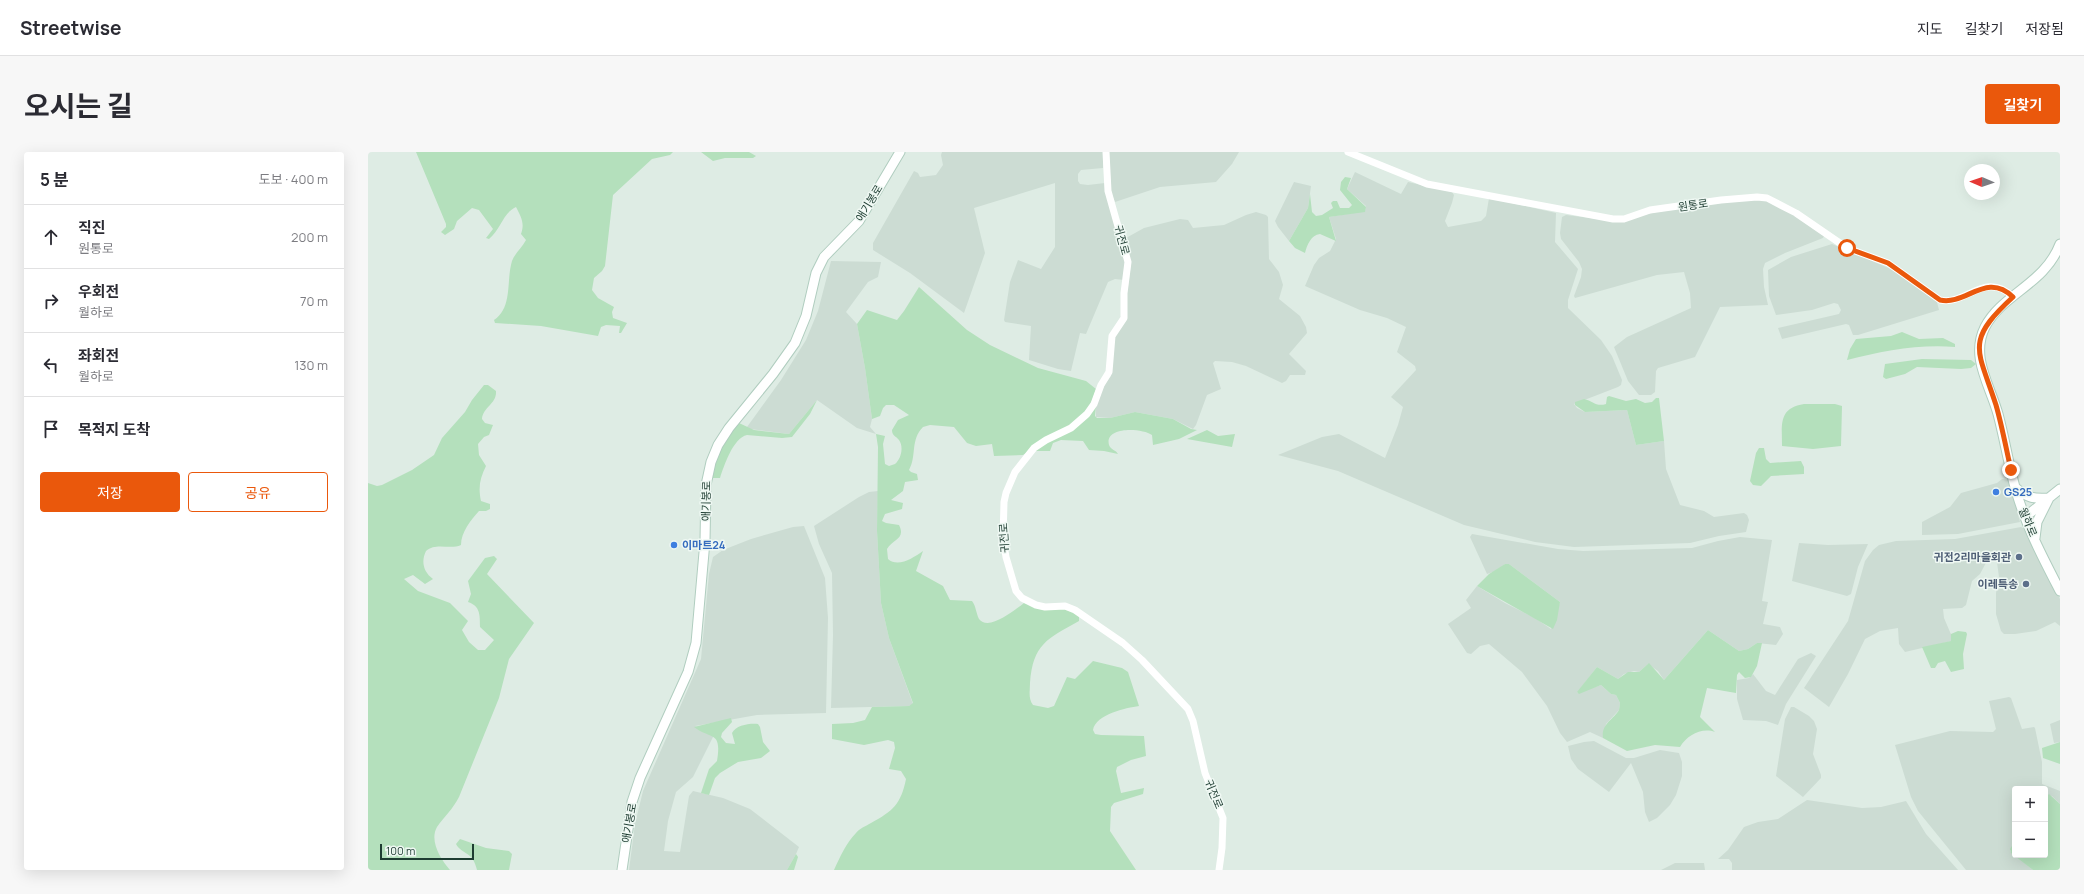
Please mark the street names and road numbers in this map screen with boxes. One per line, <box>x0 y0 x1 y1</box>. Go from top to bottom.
street label: 애기봉로 <box>852 182 885 224</box>
street label: 원통로 <box>1677 195 1709 214</box>
street label: 귀전로 <box>1111 223 1134 256</box>
street label: 애기봉로 <box>698 481 713 521</box>
street label: 월하로 <box>2016 505 2041 539</box>
street label: 귀전로 <box>995 522 1012 554</box>
street label: 귀전로 <box>1202 777 1227 811</box>
street label: 애기봉로 <box>618 802 639 844</box>

